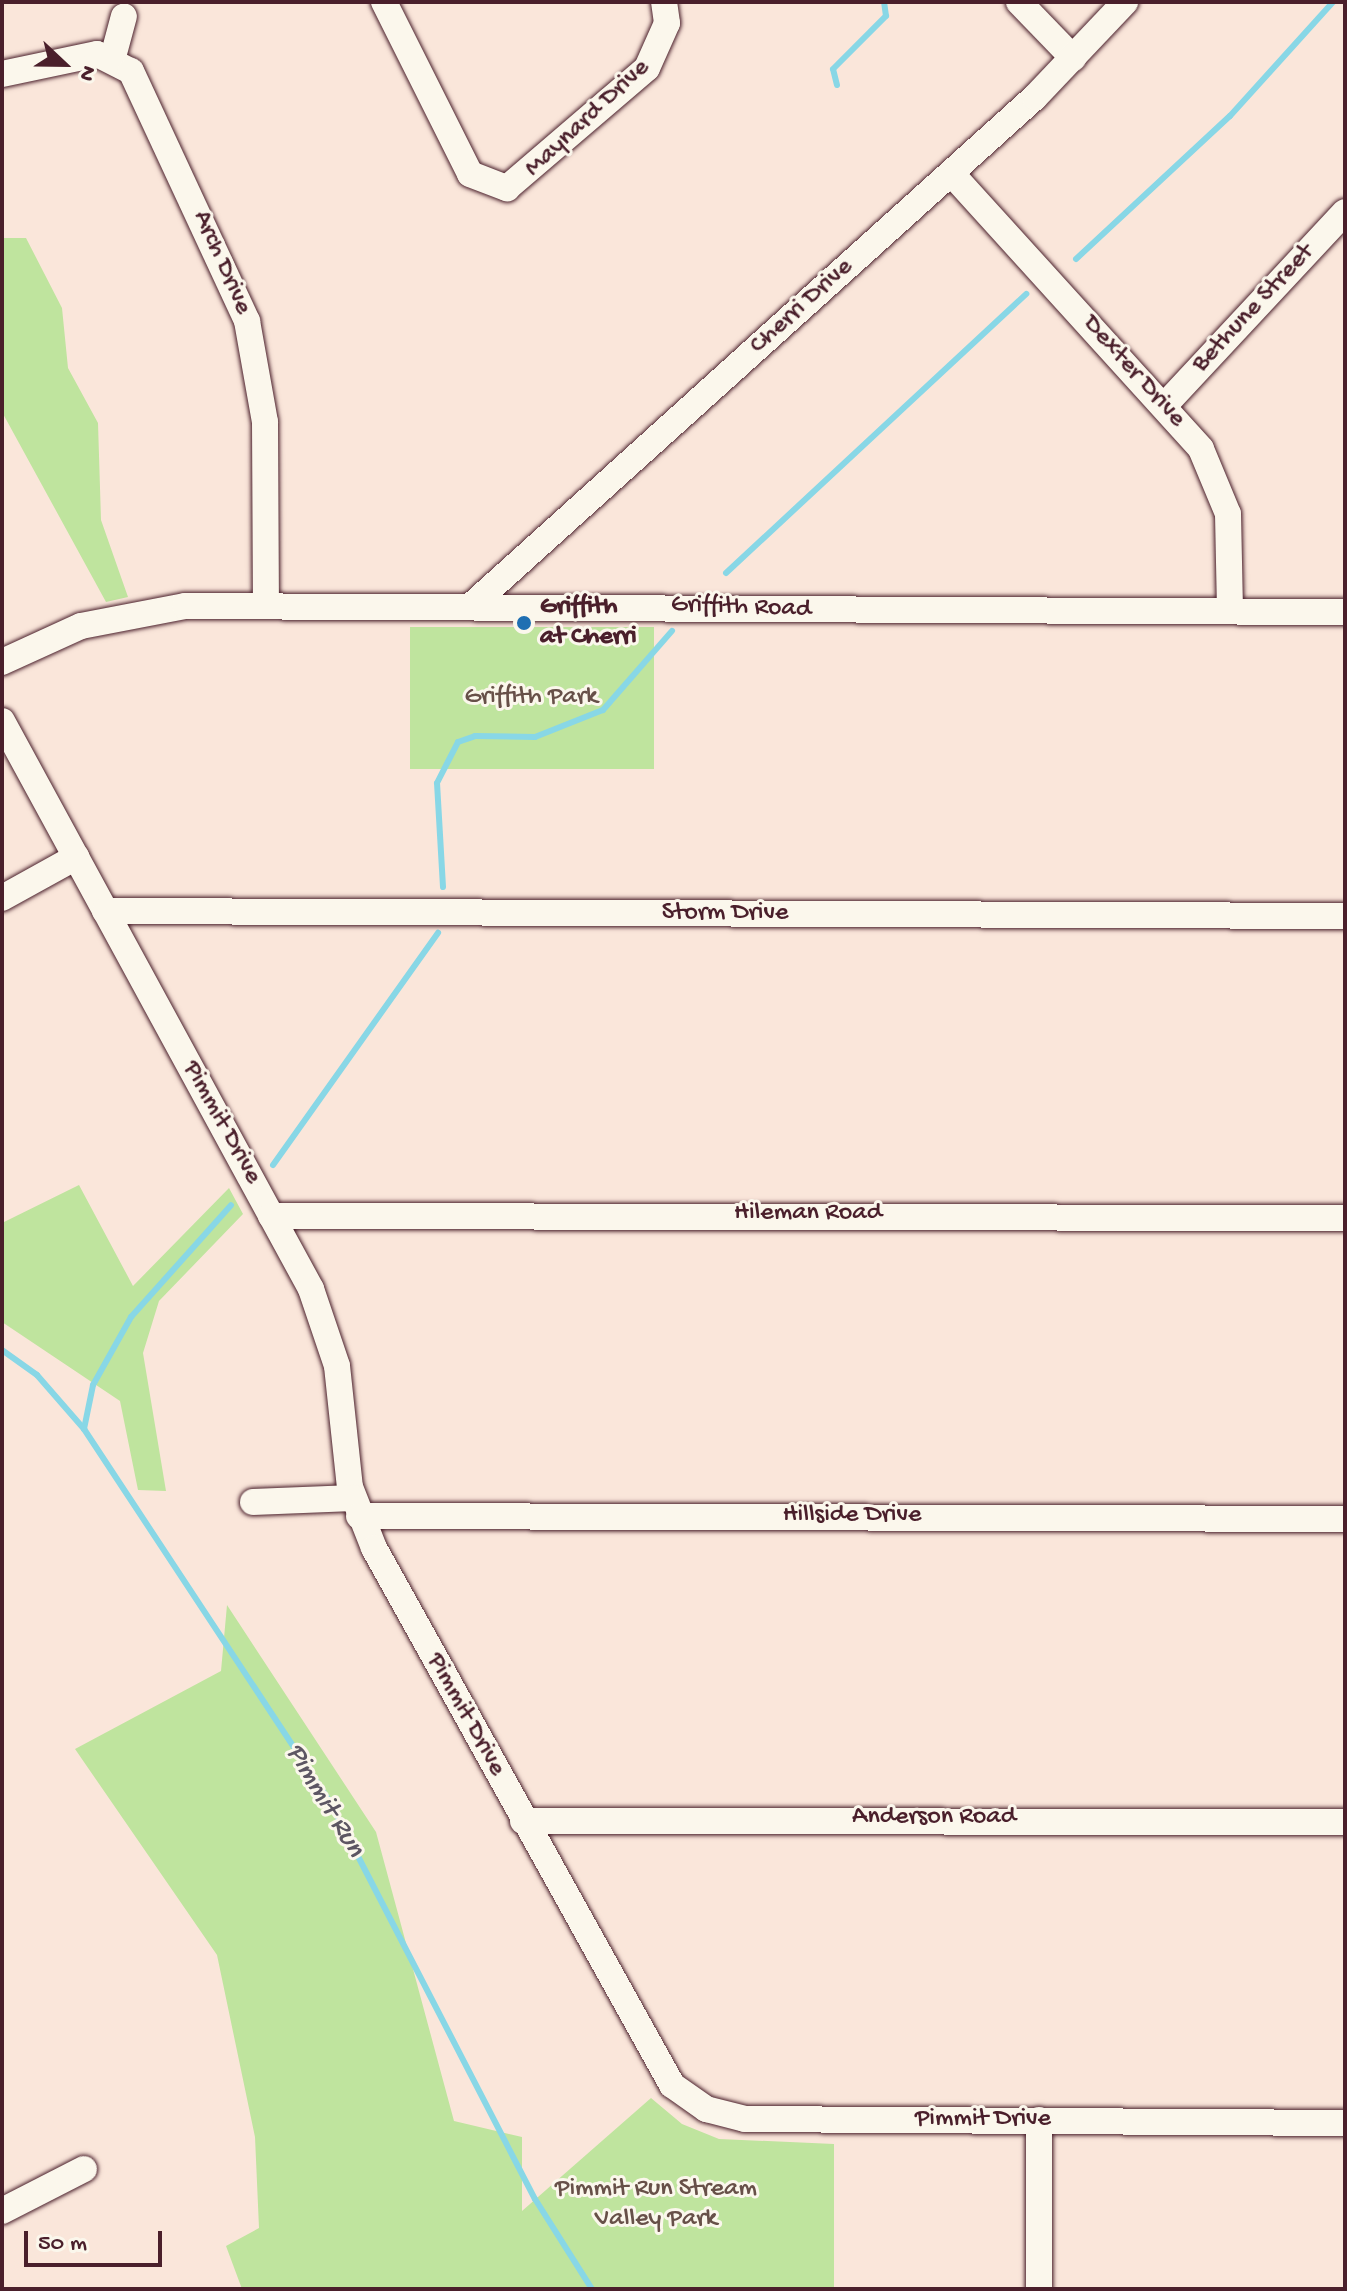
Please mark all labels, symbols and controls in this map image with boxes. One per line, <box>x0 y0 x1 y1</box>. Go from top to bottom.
north arrow <box>24 24 104 104</box>
street label: Maynard Drive <box>519 53 657 185</box>
text: N <box>72 61 101 85</box>
street label: Arch Drive <box>184 206 258 320</box>
street label: Bethune Street <box>1186 238 1322 380</box>
street label: Cherri Drive <box>744 252 860 362</box>
street label: Dexter Drive <box>1075 310 1191 434</box>
street label: Griffith Road <box>670 590 812 626</box>
place label: Griffith at Cherri <box>540 592 637 654</box>
marker: Griffith at Cherri <box>515 614 533 632</box>
park label: Griffith Park <box>464 682 598 714</box>
street label: Storm Drive <box>662 898 788 930</box>
street label: Pimmit Drive <box>174 1056 268 1190</box>
street label: Hileman Road <box>734 1198 882 1230</box>
street label: Hillside Drive <box>783 1500 921 1532</box>
street label: Pimmit Drive <box>418 1648 512 1782</box>
water label: Pimmit Run <box>277 1738 371 1864</box>
street label: Anderson Road <box>852 1802 1016 1834</box>
street label: Pimmit Drive <box>915 2104 1051 2136</box>
park label: Pimmit Run Stream Valley Park <box>555 2174 757 2236</box>
scale bar <box>28 2215 166 2265</box>
text: 50 m <box>38 2230 87 2259</box>

